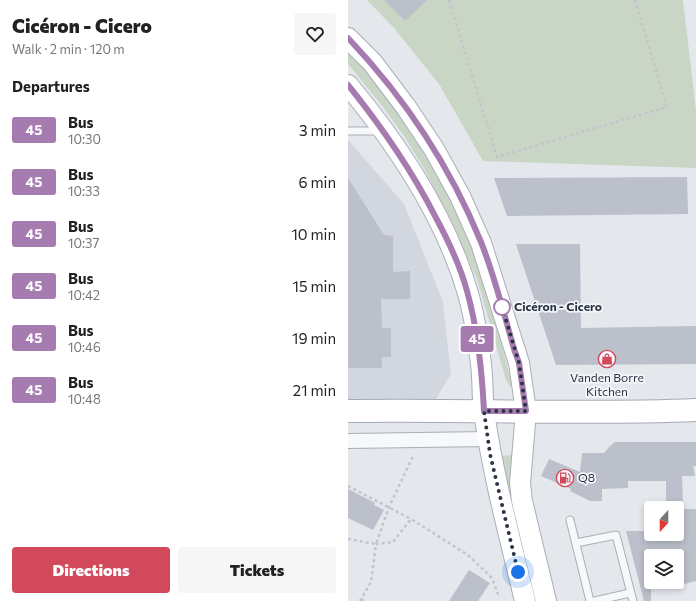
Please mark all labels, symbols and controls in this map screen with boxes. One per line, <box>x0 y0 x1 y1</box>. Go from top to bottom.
button: heart <box>294 13 336 55</box>
text: Cicéron - Cicero <box>12 14 152 37</box>
text: Walk · 2 min · 120 m <box>12 41 125 57</box>
text: Departures <box>12 77 90 95</box>
text: Bus <box>68 113 93 131</box>
text: 45 <box>26 121 42 138</box>
text: 3 min <box>299 121 336 139</box>
text: 10:30 <box>68 131 101 147</box>
text: Bus <box>68 165 93 183</box>
text: 45 <box>26 173 42 190</box>
text: 6 min <box>298 173 336 191</box>
text: 10:33 <box>68 183 100 199</box>
text: Bus <box>68 217 93 235</box>
text: 45 <box>26 225 42 242</box>
text: 10 min <box>291 225 336 243</box>
text: 10:37 <box>68 235 99 251</box>
text: Bus <box>68 269 93 287</box>
text: 45 <box>26 277 42 294</box>
text: 15 min <box>293 277 336 295</box>
text: 10:42 <box>68 287 100 303</box>
marker: Cicéron - Cicero <box>493 298 511 316</box>
place label: Cicéron - Cicero <box>514 299 602 313</box>
text: Bus <box>68 321 93 339</box>
line badge: 45 <box>459 326 495 352</box>
text: 45 <box>26 329 42 346</box>
text: 19 min <box>292 329 336 347</box>
text: 45 <box>469 330 485 347</box>
text: 10:46 <box>68 339 101 355</box>
shop icon: Vanden Borre Kitchen <box>597 349 617 369</box>
place label: Vanden Borre Kitchen <box>570 370 644 398</box>
text: Bus <box>68 373 93 391</box>
text: 45 <box>26 381 42 398</box>
text: 21 min <box>293 381 336 399</box>
text: 10:48 <box>68 391 101 407</box>
fuel station icon: Q8 <box>555 468 575 488</box>
place label: Q8 <box>578 470 595 484</box>
north arrow <box>644 501 684 541</box>
map controls <box>644 501 684 589</box>
button: Directions <box>12 547 170 593</box>
button: Tickets <box>178 547 336 593</box>
button: layers <box>644 549 684 589</box>
your location <box>508 562 528 582</box>

